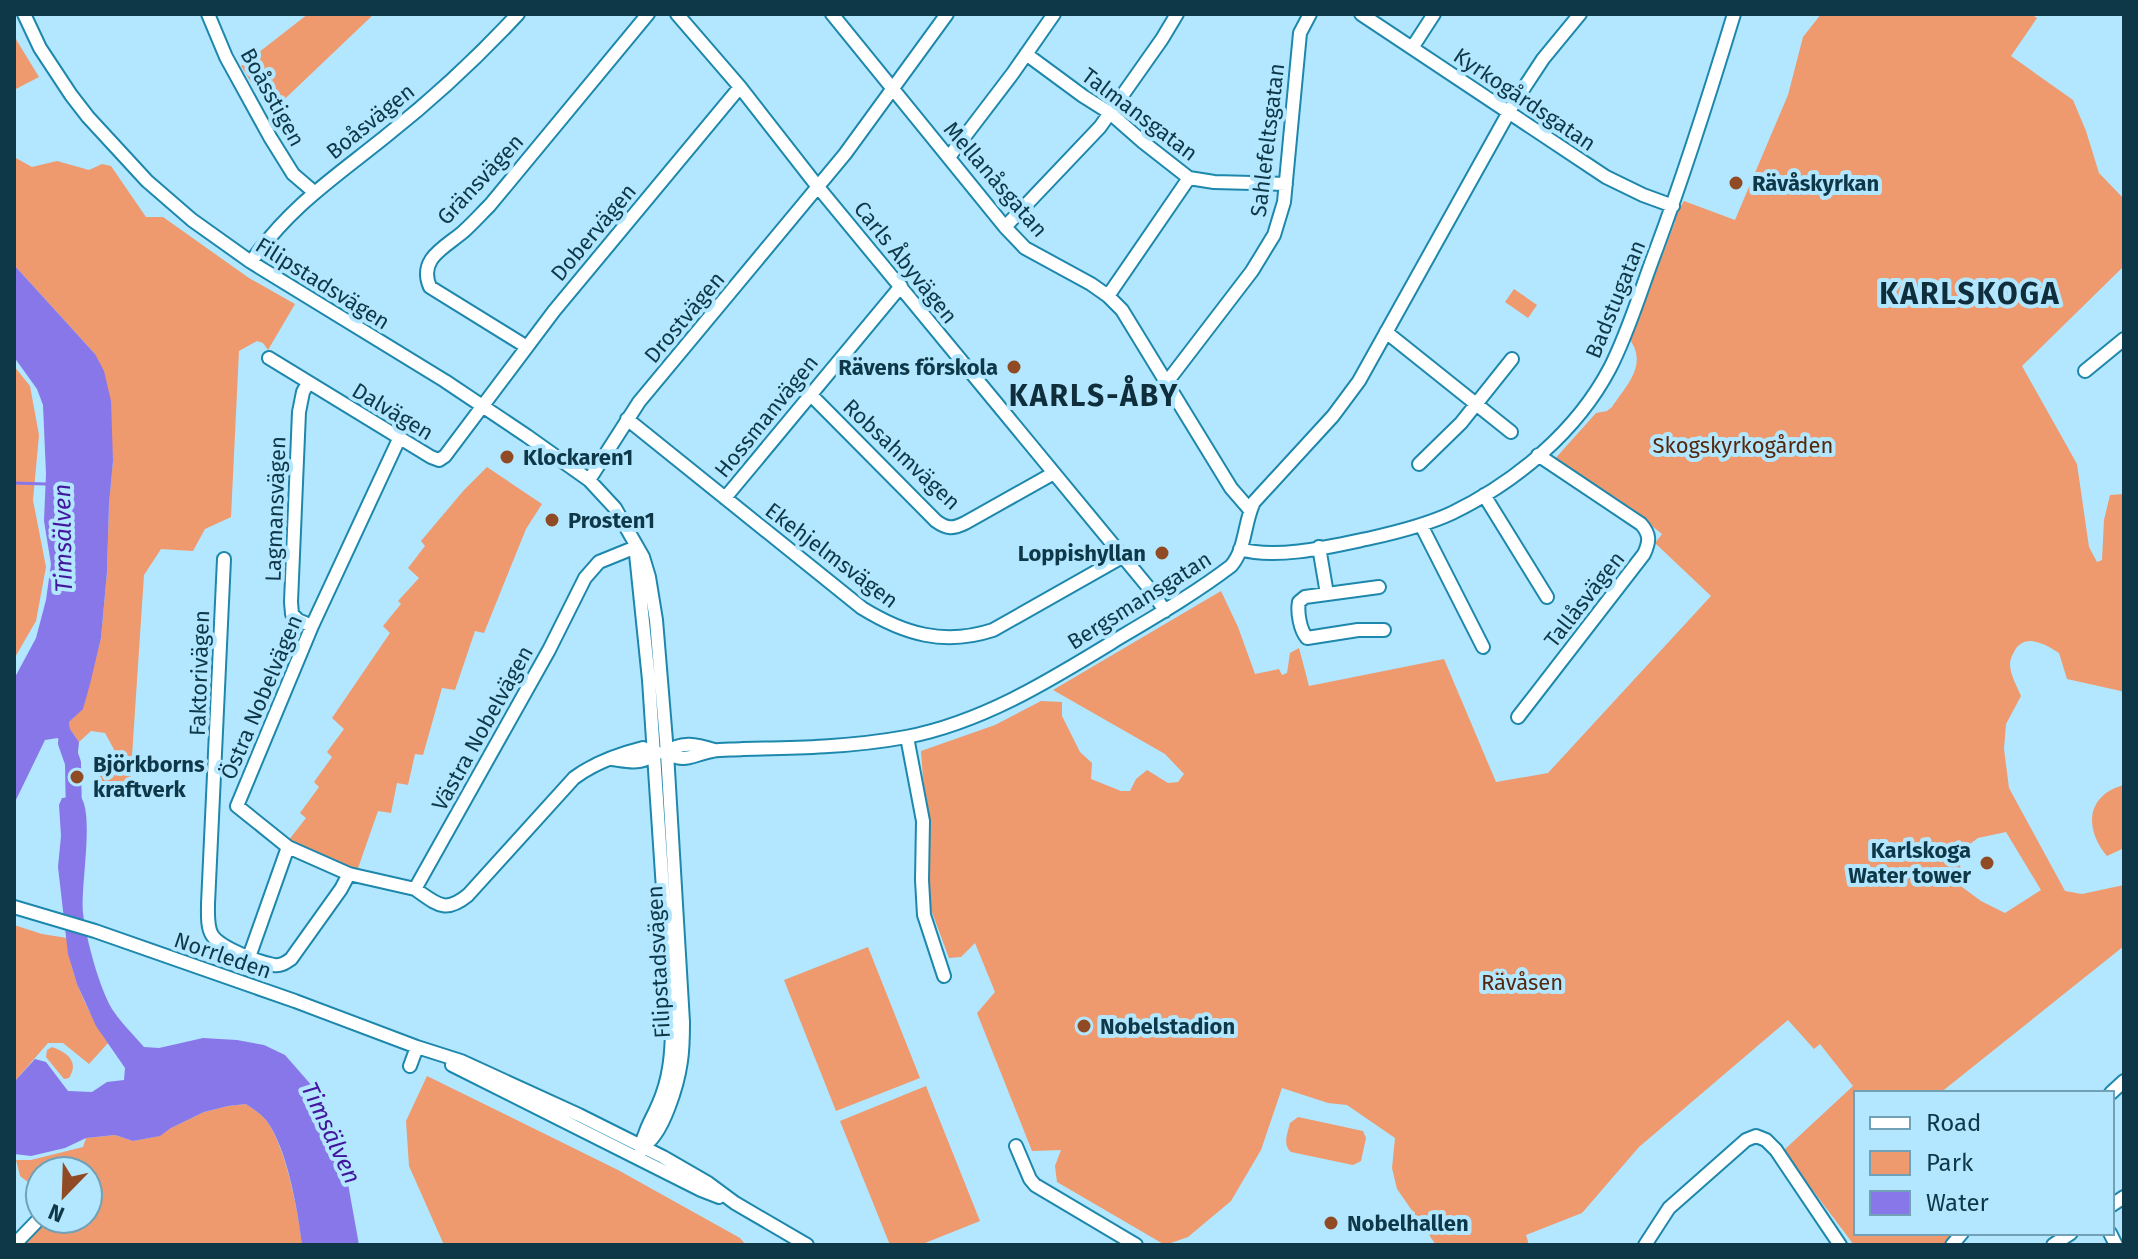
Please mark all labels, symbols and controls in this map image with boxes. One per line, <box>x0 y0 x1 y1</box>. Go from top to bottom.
street label: Kyrkogårdsgatan <box>1448 42 1601 157</box>
street label: Boåsstigen <box>235 43 311 151</box>
street label: Talmansgatan <box>1076 62 1203 167</box>
street label: Sahlefeltsgatan <box>1245 62 1290 218</box>
street label: Boåsvägen <box>321 78 420 165</box>
street label: Mellanåsgatan <box>938 116 1053 243</box>
street label: Gränsvägen <box>431 128 529 230</box>
place label: Rävåskyrkan <box>1752 170 1879 197</box>
marker: Rävåskyrkan <box>1727 174 1745 192</box>
street label: Dobervägen <box>545 178 642 286</box>
street label: Carls Åbyvägen <box>848 196 963 329</box>
street label: Filipstadsvägen <box>251 231 395 335</box>
street label: Badstugatan <box>1580 236 1651 362</box>
street label: Drostvägen <box>638 266 730 369</box>
district label: KARLSKOGA <box>1879 276 2061 312</box>
street label: Hossmanvägen <box>709 350 824 483</box>
place label: Rävens förskola <box>838 354 998 381</box>
marker: Rävens förskola <box>1005 358 1023 376</box>
district label: KARLS-ÅBY <box>1009 375 1179 414</box>
street label: Dalvägen <box>347 377 438 446</box>
street label: Robsahmvägen <box>837 393 966 516</box>
park label: Skogskyrkogården <box>1653 432 1833 459</box>
street label: Lagmansvägen <box>259 436 292 582</box>
place label: Klockaren1 <box>523 444 633 471</box>
marker: Klockaren1 <box>498 448 516 466</box>
water label: Timsälven <box>48 483 78 593</box>
street label: Ekehjelmsvägen <box>760 497 903 614</box>
place label: Prosten1 <box>568 507 655 534</box>
marker: Prosten1 <box>543 511 561 529</box>
place label: Loppishyllan <box>1018 540 1146 567</box>
marker: Loppishyllan <box>1153 544 1171 562</box>
street label: Bergsmansgatan <box>1062 545 1216 656</box>
street label: Tallåsvägen <box>1538 546 1630 653</box>
street label: Faktorivägen <box>184 610 215 736</box>
street label: Östra Nobelvägen <box>215 611 308 784</box>
street label: Västra Nobelvägen <box>426 641 539 815</box>
place label: Björkborns kraftverk <box>93 751 205 803</box>
marker: Björkborns kraftverk <box>68 768 86 786</box>
place label: Karlskoga Water tower <box>1848 837 1971 889</box>
marker: Karlskoga Water tower <box>1978 854 1996 872</box>
street label: Filipstadsvägen <box>641 885 676 1039</box>
street label: Norrleden <box>171 926 275 985</box>
park label: Rävåsen <box>1481 969 1563 996</box>
place label: Nobelstadion <box>1100 1013 1235 1040</box>
marker: Nobelstadion <box>1075 1017 1093 1035</box>
water label: Timsälven <box>295 1078 367 1188</box>
legend <box>1854 1091 2114 1235</box>
text: Road <box>1926 1109 1981 1137</box>
text: Park <box>1926 1149 1974 1177</box>
north arrow <box>24 1155 104 1235</box>
text: Water <box>1926 1189 1990 1217</box>
text: N <box>44 1198 68 1228</box>
place label: Nobelhallen <box>1347 1210 1469 1237</box>
marker: Nobelhallen <box>1322 1214 1340 1232</box>

